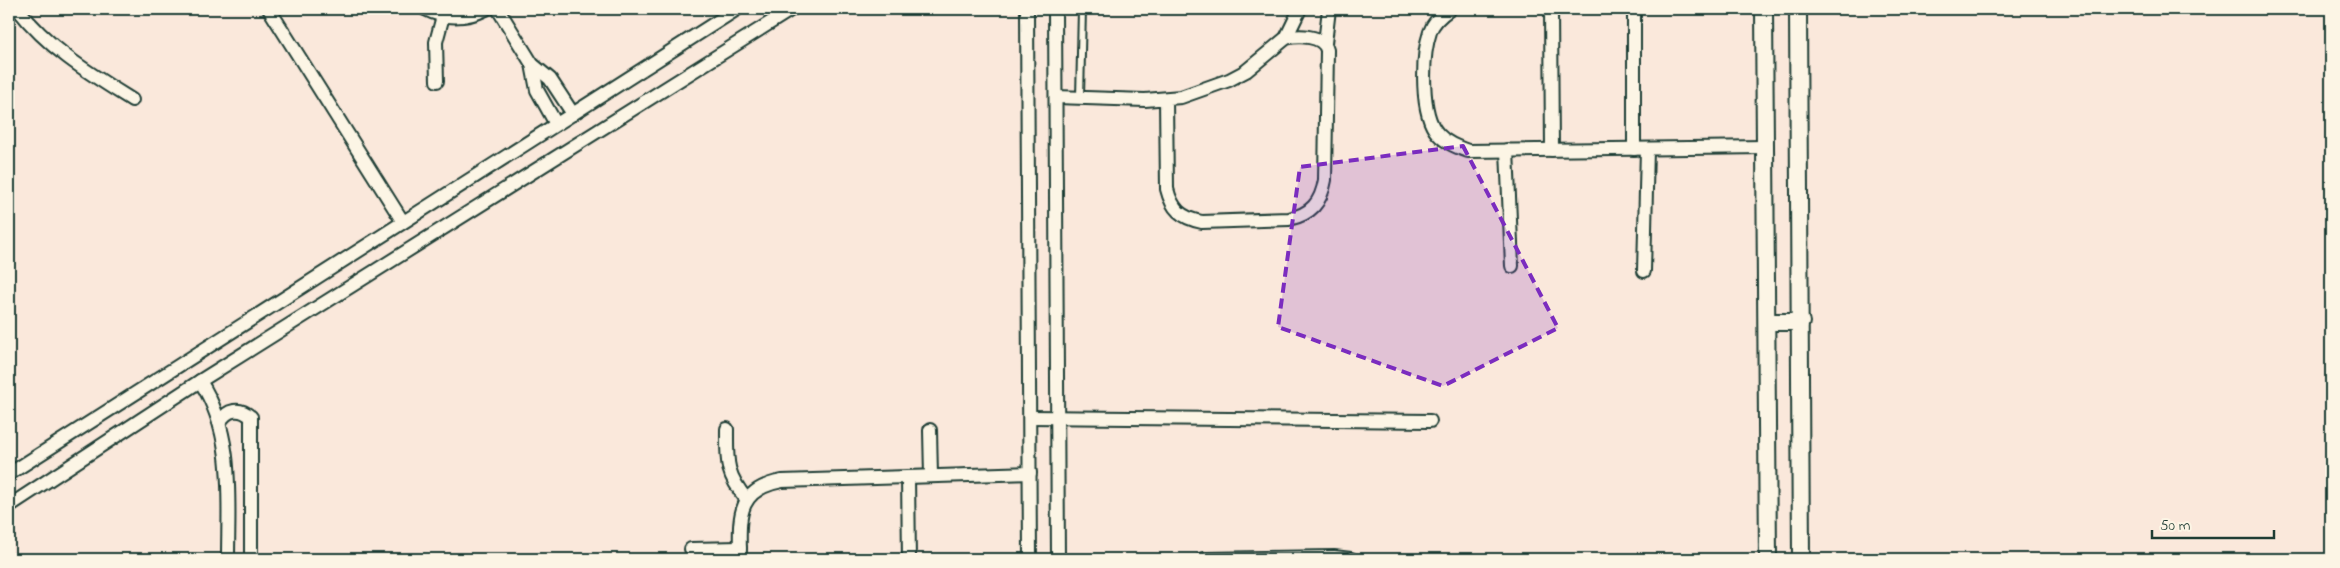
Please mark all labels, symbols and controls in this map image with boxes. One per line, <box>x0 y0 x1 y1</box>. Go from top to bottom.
scale bar <box>2152 508 2275 540</box>
text: 50 m <box>2160 515 2191 537</box>

